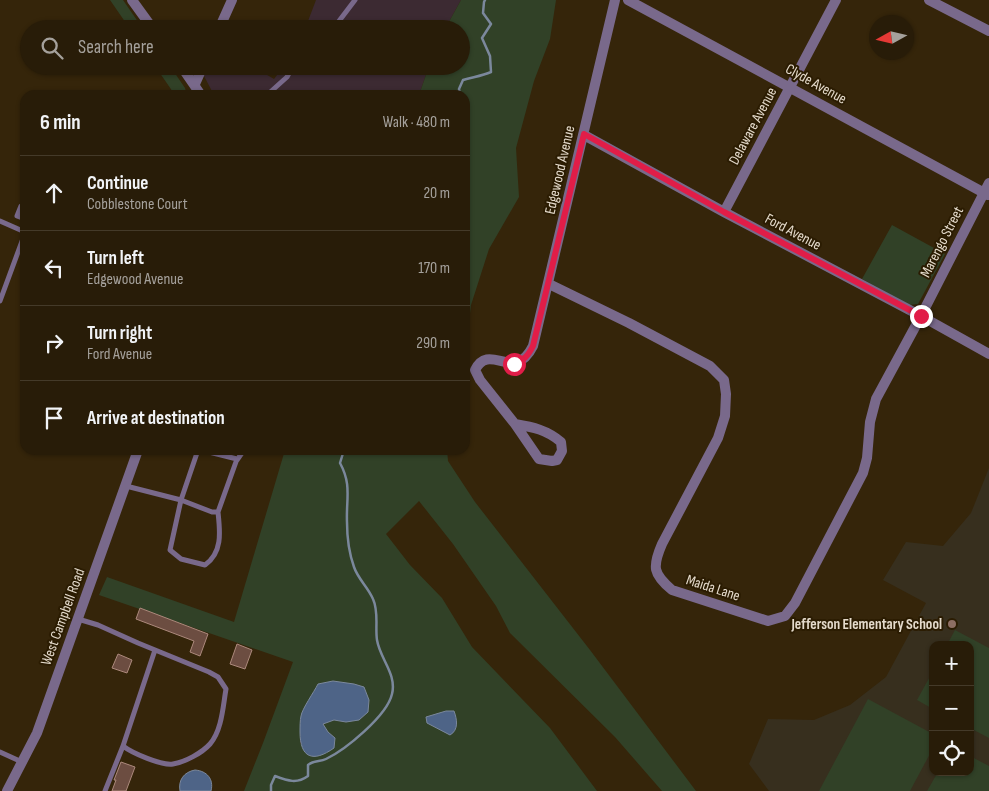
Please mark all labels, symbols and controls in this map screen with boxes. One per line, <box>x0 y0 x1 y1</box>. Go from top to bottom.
north arrow <box>869 15 914 60</box>
search box <box>20 20 470 75</box>
icon: search <box>38 34 66 62</box>
text: Search here <box>78 36 154 59</box>
street label: Clyde Avenue <box>782 59 850 109</box>
street label: Delaware Avenue <box>725 84 781 168</box>
text: 6 min <box>40 110 81 135</box>
text: Walk · 480 m <box>383 113 450 132</box>
street label: Edgewood Avenue <box>541 124 579 216</box>
text: Continue <box>87 172 148 195</box>
icon: ahead <box>40 179 68 207</box>
text: 20 m <box>423 184 450 203</box>
text: Cobblestone Court <box>87 195 188 214</box>
street label: Marengo Street <box>916 203 968 281</box>
street label: Ford Avenue <box>762 209 824 255</box>
text: Turn left <box>87 247 144 270</box>
icon: left <box>40 254 68 282</box>
text: 170 m <box>418 259 450 278</box>
text: Edgewood Avenue <box>87 270 183 289</box>
route end <box>910 305 933 328</box>
text: Turn right <box>87 322 152 345</box>
icon: right <box>40 329 68 357</box>
text: 290 m <box>416 334 450 353</box>
text: Ford Avenue <box>87 345 152 364</box>
route start <box>503 353 526 376</box>
icon: arrive <box>40 404 68 432</box>
text: Arrive at destination <box>87 407 225 430</box>
street label: West Campbell Road <box>37 566 89 668</box>
street label: Maida Lane <box>684 570 742 606</box>
place label: Jefferson Elementary School <box>790 615 942 634</box>
marker: Jefferson Elementary School <box>946 618 958 630</box>
map controls <box>929 641 974 776</box>
button: + <box>929 641 974 686</box>
button: − <box>929 686 974 731</box>
button: locate <box>929 731 974 776</box>

